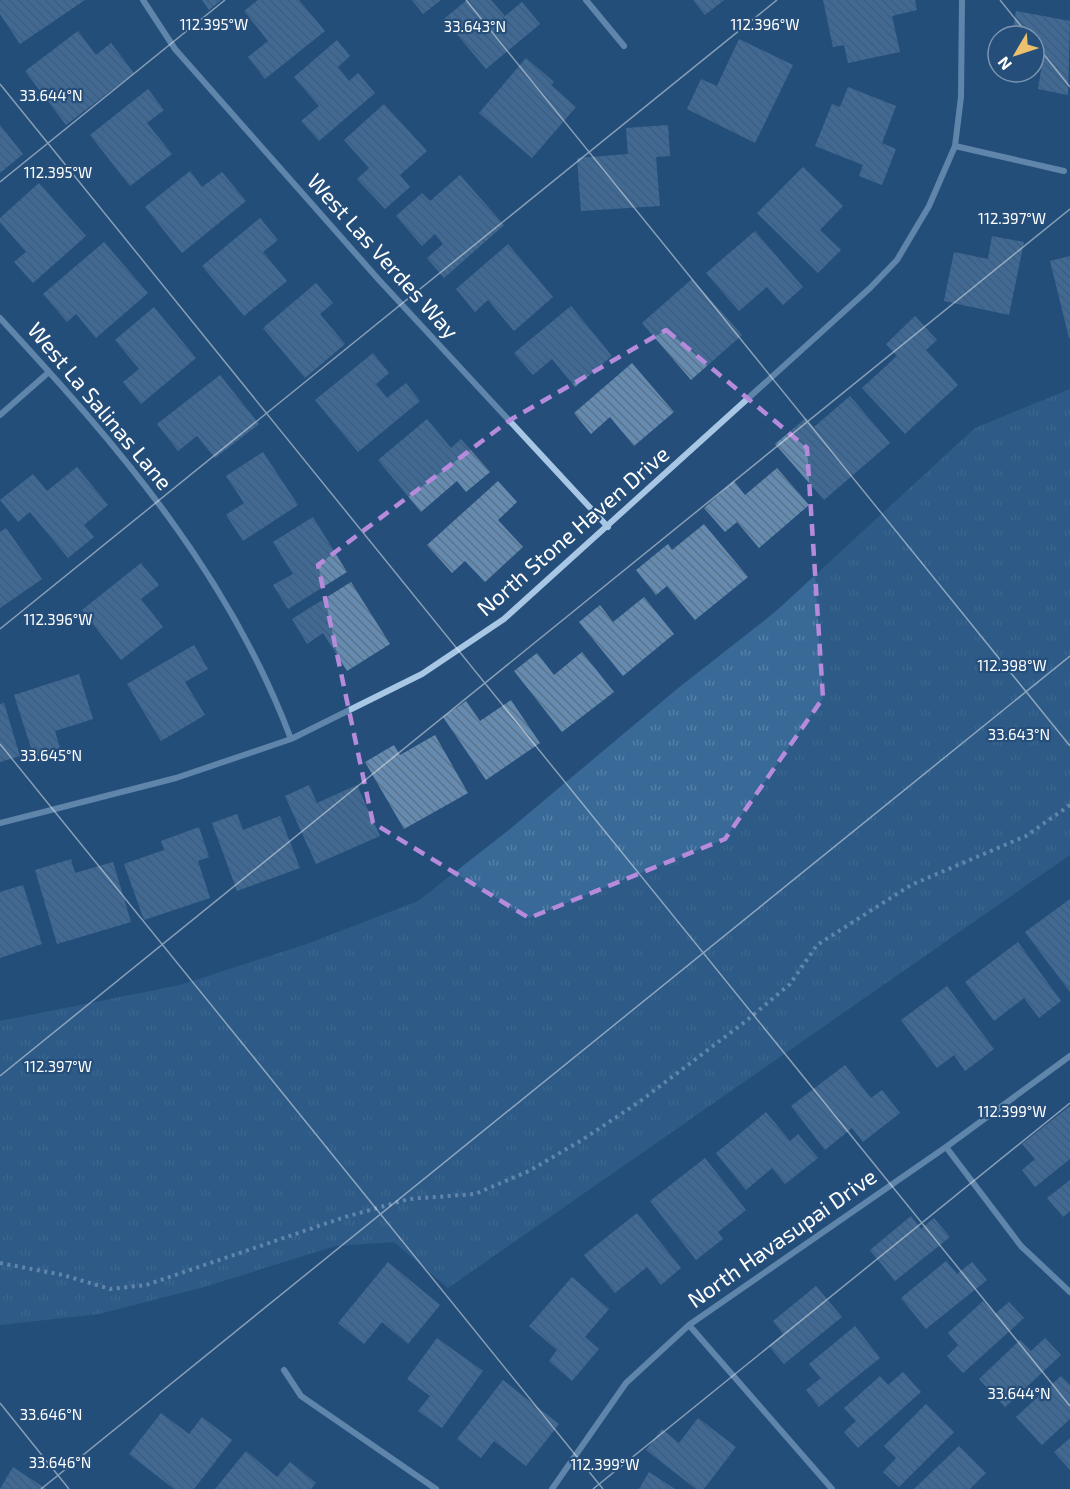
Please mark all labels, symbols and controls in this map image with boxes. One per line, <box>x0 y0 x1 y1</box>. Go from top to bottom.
text: 112.395°W <box>180 15 248 33</box>
text: 112.396°W <box>731 15 799 33</box>
text: 33.643°N <box>444 17 506 35</box>
north arrow <box>986 24 1046 84</box>
text: N <box>993 53 1015 74</box>
text: 33.644°N <box>19 86 83 104</box>
text: 112.395°W <box>24 163 92 181</box>
street label: West Las Verdes Way <box>303 167 465 344</box>
text: 112.397°W <box>978 209 1046 227</box>
street label: West La Salinas Lane <box>23 316 178 494</box>
street label: North Stone Haven Drive <box>471 440 674 621</box>
text: 112.396°W <box>24 610 92 628</box>
text: 112.398°W <box>977 656 1047 674</box>
text: 33.643°N <box>988 725 1050 743</box>
text: 33.645°N <box>20 746 82 764</box>
text: 112.397°W <box>24 1057 92 1075</box>
text: 112.399°W <box>978 1102 1046 1120</box>
street label: North Havasupai Drive <box>682 1162 881 1312</box>
text: 33.644°N <box>987 1384 1051 1402</box>
text: 33.646°N <box>20 1405 82 1423</box>
text: 33.646°N <box>29 1453 91 1471</box>
text: 112.399°W <box>571 1455 639 1473</box>

